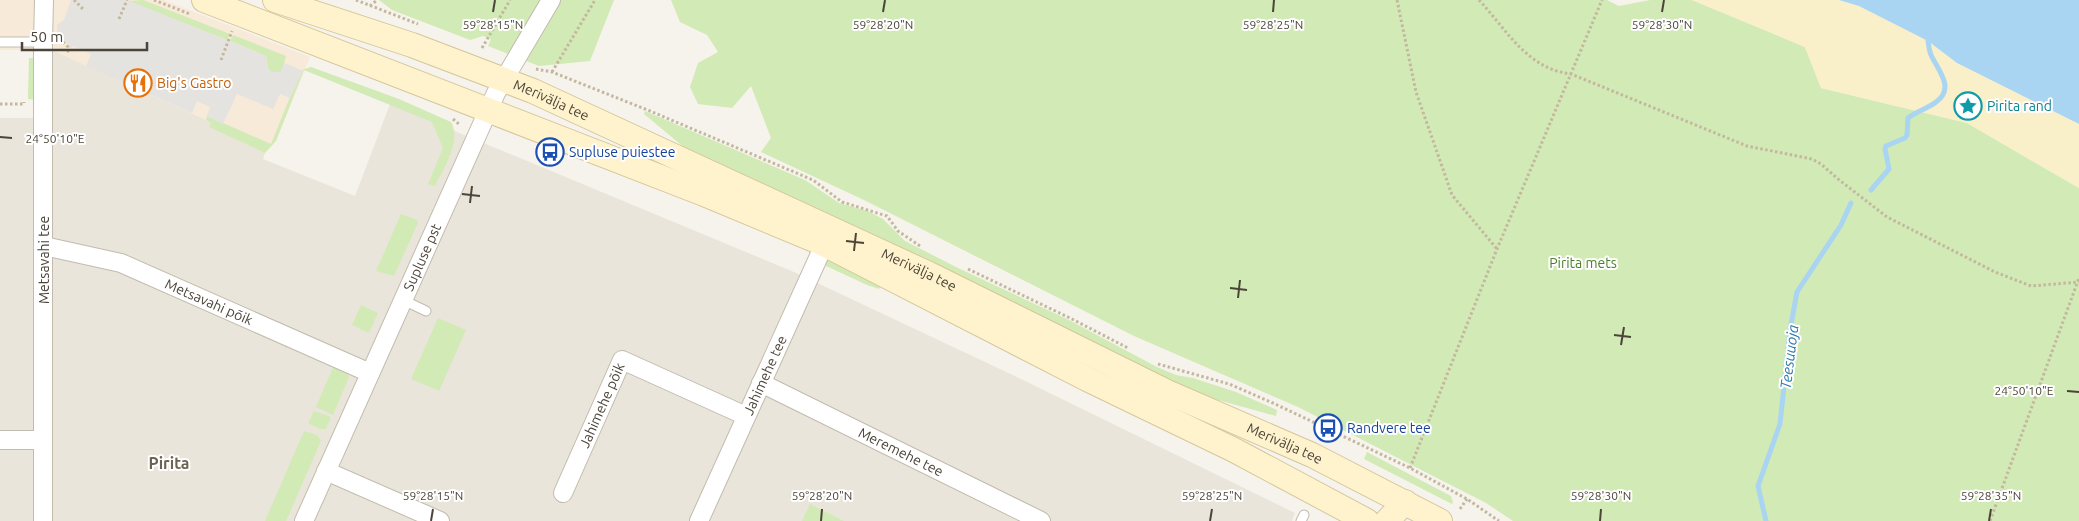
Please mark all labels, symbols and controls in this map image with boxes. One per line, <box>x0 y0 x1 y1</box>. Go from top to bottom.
text: 59°28'15"N <box>463 18 523 31</box>
text: 59°28'20"N <box>853 18 913 31</box>
text: 59°28'25"N <box>1243 18 1303 31</box>
text: 59°28'30"N <box>1632 18 1692 31</box>
scale bar <box>22 20 148 52</box>
text: 50 m <box>30 28 63 45</box>
restaurant icon: Big's Gastro <box>123 68 153 98</box>
place label: Big's Gastro <box>157 75 232 91</box>
street label: Merivälja tee <box>511 76 592 124</box>
place icon: Pirita rand <box>1953 91 1983 121</box>
place label: Pirita rand <box>1987 98 2052 114</box>
text: 24°50'10"E <box>26 132 85 145</box>
bus stop icon: Supluse puiestee <box>535 137 565 167</box>
place label: Supluse puiestee <box>569 144 676 160</box>
street label: Metsavahi tee <box>36 216 52 304</box>
street label: Supluse pst <box>400 221 445 293</box>
street label: Merivälja tee <box>879 245 959 294</box>
park label: Pirita mets <box>1549 255 1617 271</box>
street label: Metsavahi põik <box>163 275 255 328</box>
water label: Teesuuoja <box>1777 324 1801 390</box>
street label: Jahimehe tee <box>740 333 790 417</box>
street label: Jahimehe põik <box>576 360 628 450</box>
text: 24°50'10"E <box>1995 384 2054 397</box>
bus stop icon: Randvere tee <box>1313 413 1343 443</box>
street label: Merivälja tee <box>1244 420 1325 467</box>
place label: Randvere tee <box>1347 420 1431 436</box>
street label: Meremehe tee <box>856 424 946 480</box>
district label: Pirita <box>149 454 189 472</box>
text: 59°28'15"N <box>403 489 463 502</box>
text: 59°28'20"N <box>792 489 852 502</box>
text: 59°28'25"N <box>1182 489 1242 502</box>
text: 59°28'30"N <box>1571 489 1631 502</box>
text: 59°28'35"N <box>1961 489 2021 502</box>

